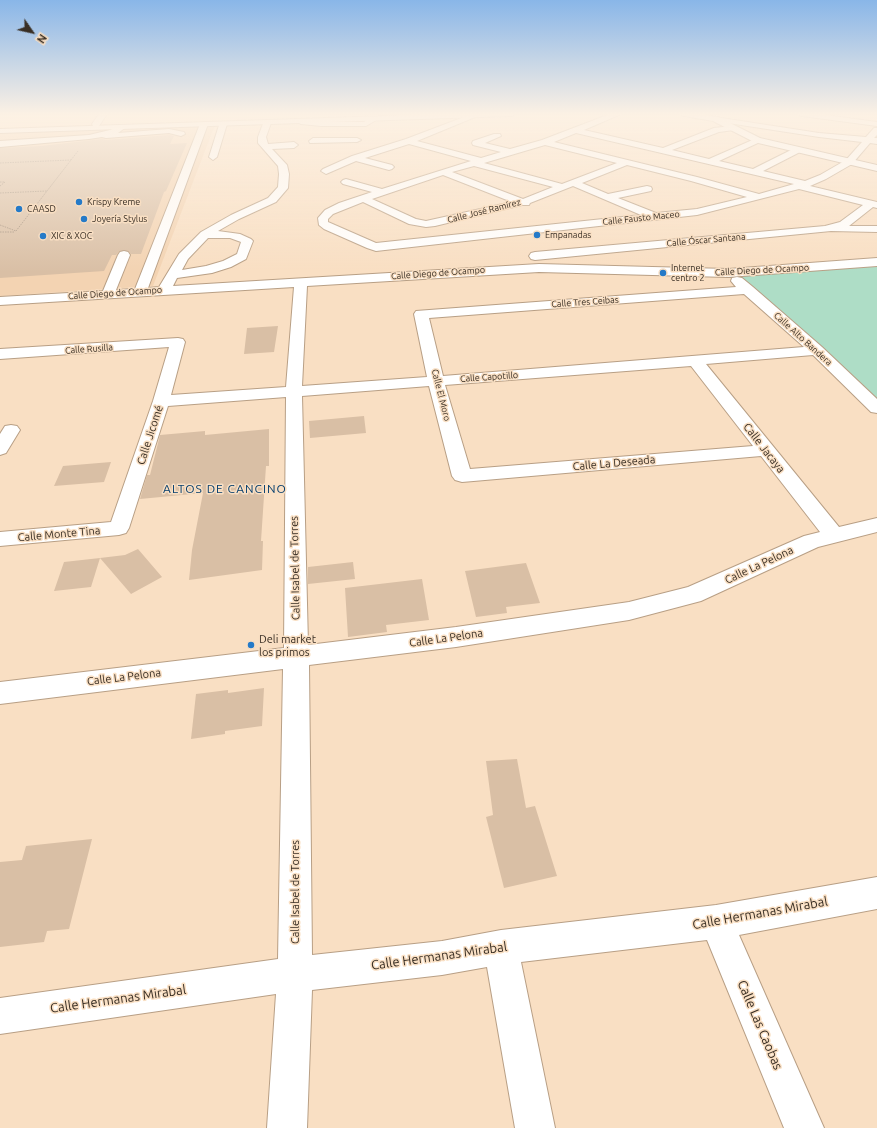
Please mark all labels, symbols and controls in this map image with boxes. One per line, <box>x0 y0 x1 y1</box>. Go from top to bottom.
north arrow <box>12 12 52 52</box>
text: N <box>35 32 49 45</box>
marker: Krispy Kreme <box>74 197 84 207</box>
place label: Krispy Kreme <box>87 197 140 207</box>
street label: Calle José Ramírez <box>446 197 522 225</box>
marker: CAASD <box>14 204 24 214</box>
place label: CAASD <box>27 204 56 214</box>
street label: Calle Fausto Maceo <box>602 209 680 227</box>
marker: Joyería Stylus <box>79 214 89 224</box>
place label: Joyería Stylus <box>92 214 147 224</box>
marker: Empanadas <box>532 230 542 240</box>
place label: Empanadas <box>545 230 591 240</box>
marker: XIC & XOC <box>38 231 48 241</box>
place label: XIC & XOC <box>51 231 92 241</box>
street label: Calle Óscar Santana <box>666 231 746 249</box>
street label: Calle Diego de Ocampo <box>715 262 809 278</box>
place label: Internet centro 2 <box>671 263 705 284</box>
street label: Calle Diego de Ocampo <box>391 264 485 282</box>
marker: Internet centro 2 <box>658 268 668 278</box>
street label: Calle Diego de Ocampo <box>68 284 162 302</box>
street label: Calle Tres Ceibas <box>551 294 619 310</box>
street label: Calle Alto Bandera <box>772 310 834 368</box>
street label: Calle Rusilla <box>65 342 113 356</box>
street label: Calle El Moro <box>429 368 453 422</box>
street label: Calle Capotillo <box>460 370 518 384</box>
street label: Calle Jicomé <box>134 404 166 466</box>
street label: Calle Jacaya <box>740 420 788 476</box>
street label: Calle La Deseada <box>572 453 656 473</box>
district label: ALTOS DE CANCINO <box>163 482 287 496</box>
street label: Calle Isabel de Torres <box>287 516 303 620</box>
street label: Calle Monte Tina <box>17 524 101 544</box>
street label: Calle La Pelona <box>723 543 795 587</box>
street label: Calle La Pelona <box>408 626 484 650</box>
place label: Deli market los primos <box>259 632 316 658</box>
marker: Deli market los primos <box>246 640 256 650</box>
street label: Calle La Pelona <box>86 666 162 688</box>
street label: Calle Isabel de Torres <box>288 840 302 944</box>
street label: Calle Hermanas Mirabal <box>691 893 829 933</box>
street label: Calle Hermanas Mirabal <box>370 939 508 973</box>
street label: Calle Las Caobas <box>734 978 786 1072</box>
street label: Calle Hermanas Mirabal <box>49 982 187 1016</box>

